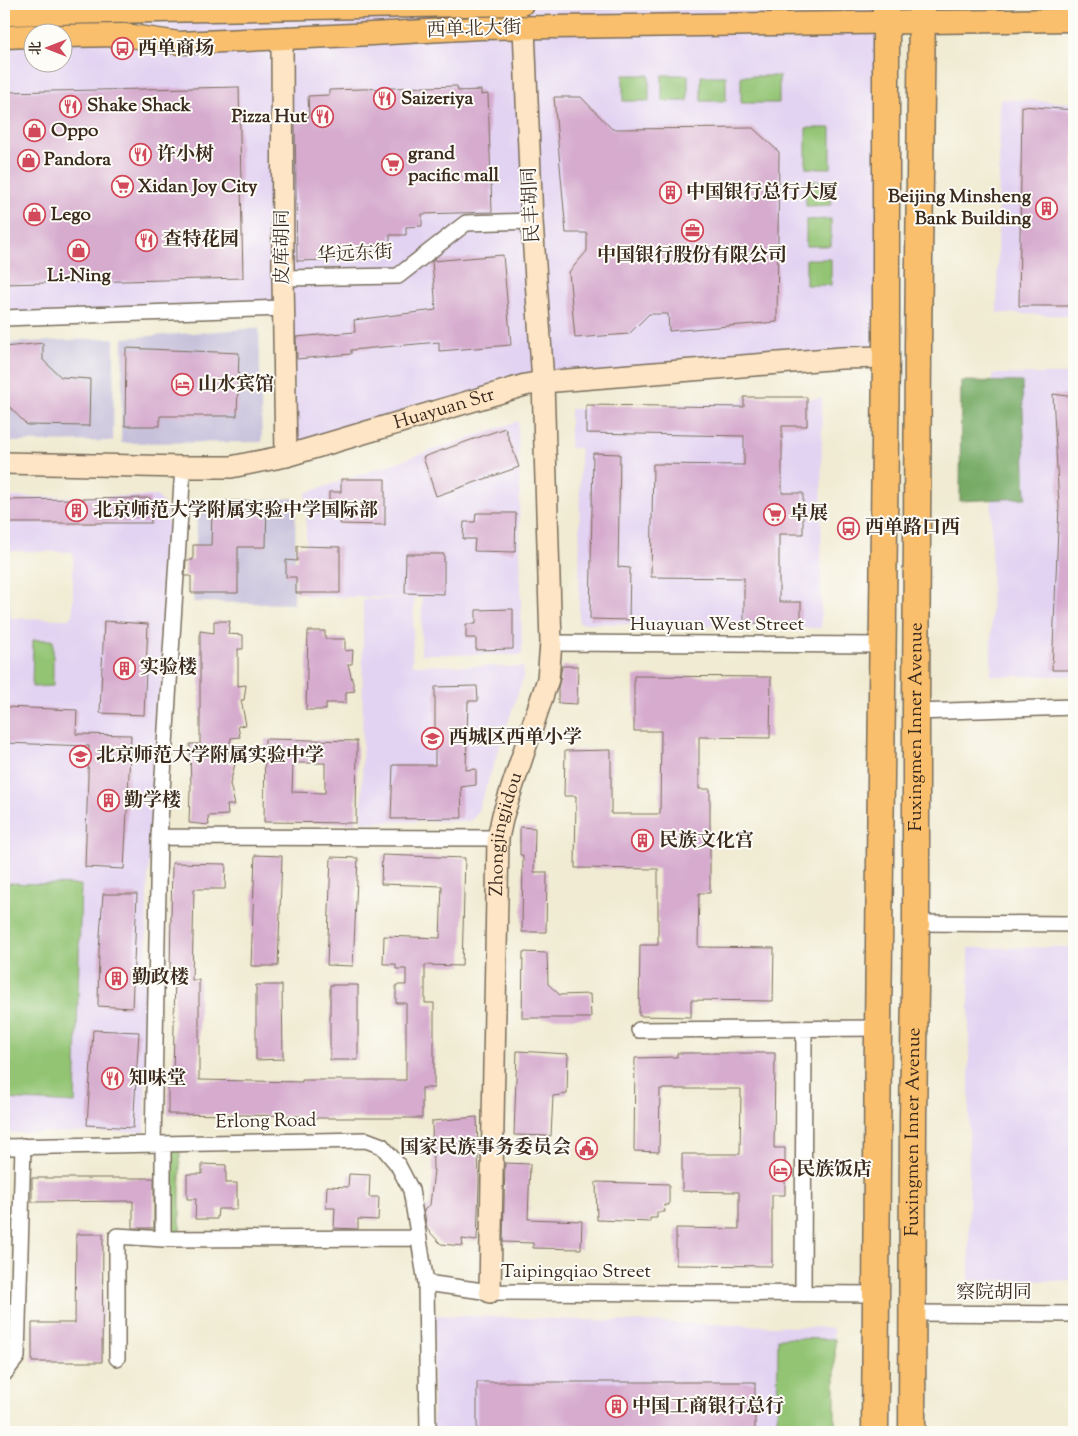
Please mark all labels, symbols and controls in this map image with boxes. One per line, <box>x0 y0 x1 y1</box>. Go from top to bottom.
street label: 西单北大街 <box>426 15 522 45</box>
north arrow <box>22 22 72 72</box>
place label: 西单商场 <box>138 36 214 63</box>
bus stop icon: 西单商场 <box>110 37 134 61</box>
text: 北 <box>27 41 47 55</box>
place label: Saizeriya <box>401 86 473 113</box>
restaurant icon: Saizeriya <box>373 87 397 111</box>
place label: Shake Shack <box>87 93 192 120</box>
restaurant icon: Shake Shack <box>59 94 83 118</box>
place label: Pizza Hut <box>232 104 307 131</box>
restaurant icon: Pizza Hut <box>311 105 335 129</box>
place label: Oppo <box>51 118 99 145</box>
shop icon: Oppo <box>23 119 47 143</box>
place label: grand pacific mall <box>408 141 500 190</box>
place label: 许小树 <box>157 142 214 169</box>
restaurant icon: 许小树 <box>129 143 153 167</box>
place label: Pandora <box>44 147 111 174</box>
shop icon: Pandora <box>16 148 40 172</box>
supermarket icon: grand pacific mall <box>380 153 404 177</box>
street label: 民丰胡同 <box>517 166 547 244</box>
place label: Xidan Joy City <box>138 174 258 201</box>
supermarket icon: Xidan Joy City <box>110 175 134 199</box>
place label: 中国银行总行大厦 <box>686 180 838 207</box>
building icon: 中国银行总行大厦 <box>658 181 682 205</box>
place label: Beijing Minsheng Bank Building <box>888 184 1032 233</box>
building icon: Beijing Minsheng Bank Building <box>1035 196 1059 220</box>
place label: Lego <box>51 202 91 229</box>
shop icon: Lego <box>23 203 47 227</box>
street label: 皮库胡同 <box>270 209 297 285</box>
office icon: 中国银行股份有限公司 <box>680 218 704 242</box>
place label: 查特花园 <box>163 227 239 254</box>
restaurant icon: 查特花园 <box>135 228 159 252</box>
shop icon: Li-Ning <box>67 238 91 262</box>
street label: 华远东街 <box>316 240 394 270</box>
place label: 中国银行股份有限公司 <box>597 243 787 270</box>
place label: Li-Ning <box>47 263 112 290</box>
place label: 山水宾馆 <box>198 372 274 399</box>
hotel icon: 山水宾馆 <box>170 373 194 397</box>
street label: Huayuan Str <box>390 381 498 437</box>
place label: 北京师范大学附属实验中学国际部 <box>93 498 378 525</box>
building icon: 北京师范大学附属实验中学国际部 <box>65 499 89 523</box>
place label: 卓展 <box>790 501 828 528</box>
supermarket icon: 卓展 <box>762 502 786 526</box>
place label: 西单路口西 <box>865 515 960 542</box>
bus stop icon: 西单路口西 <box>837 516 861 540</box>
street label: Huayuan West Street <box>630 612 805 639</box>
street label: Fuxingmen Inner Avenue <box>902 622 930 832</box>
place label: 实验楼 <box>140 655 197 682</box>
building icon: 实验楼 <box>112 656 136 680</box>
place label: 西城区西单小学 <box>449 725 582 752</box>
school or university icon: 西城区西单小学 <box>421 726 445 750</box>
place label: 北京师范大学附属实验中学 <box>96 743 324 770</box>
school or university icon: 北京师范大学附属实验中学 <box>68 744 92 768</box>
street label: Zhongjingjidou <box>483 769 530 896</box>
place label: 勤学楼 <box>124 788 181 815</box>
building icon: 勤学楼 <box>96 789 120 813</box>
place label: 民族文化宫 <box>659 828 754 855</box>
building icon: 民族文化宫 <box>631 829 655 853</box>
place label: 勤政楼 <box>132 965 189 992</box>
building icon: 勤政楼 <box>104 966 128 990</box>
street label: Fuxingmen Inner Avenue <box>899 1027 928 1237</box>
place label: 知味堂 <box>129 1066 186 1093</box>
restaurant icon: 知味堂 <box>101 1067 125 1091</box>
street label: Erlong Road <box>215 1108 317 1136</box>
place label: 国家民族事务委员会 <box>400 1135 571 1162</box>
public building icon: 国家民族事务委员会 <box>575 1136 599 1160</box>
place label: 民族饭店 <box>796 1157 872 1184</box>
hotel icon: 民族饭店 <box>768 1158 792 1182</box>
street label: Taipingqiao Street <box>501 1259 651 1286</box>
street label: 察院胡同 <box>956 1280 1032 1307</box>
place label: 中国工商银行总行 <box>632 1394 784 1421</box>
building icon: 中国工商银行总行 <box>604 1395 628 1419</box>

